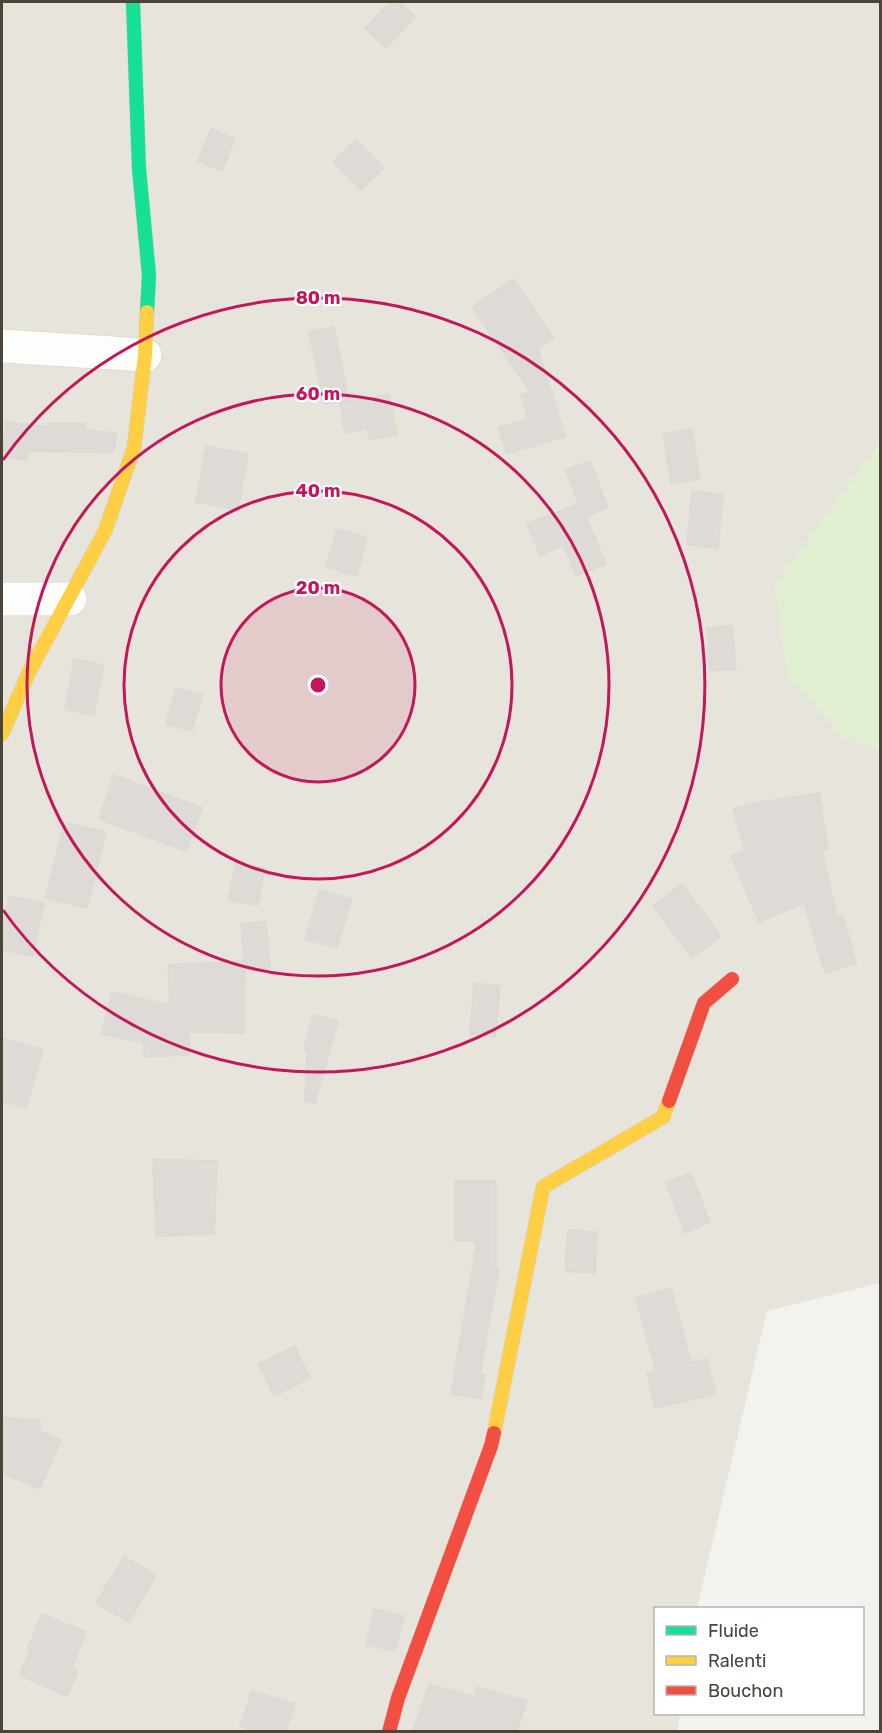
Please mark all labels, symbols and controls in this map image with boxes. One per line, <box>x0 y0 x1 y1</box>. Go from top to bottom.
text: 80 m <box>296 287 340 309</box>
text: 60 m <box>296 383 340 405</box>
text: 40 m <box>296 480 340 502</box>
text: 20 m <box>296 577 340 599</box>
centre of rings <box>308 675 328 695</box>
legend <box>654 1607 864 1715</box>
text: Fluide <box>708 1620 759 1642</box>
text: Ralenti <box>708 1650 766 1672</box>
text: Bouchon <box>708 1680 783 1702</box>

